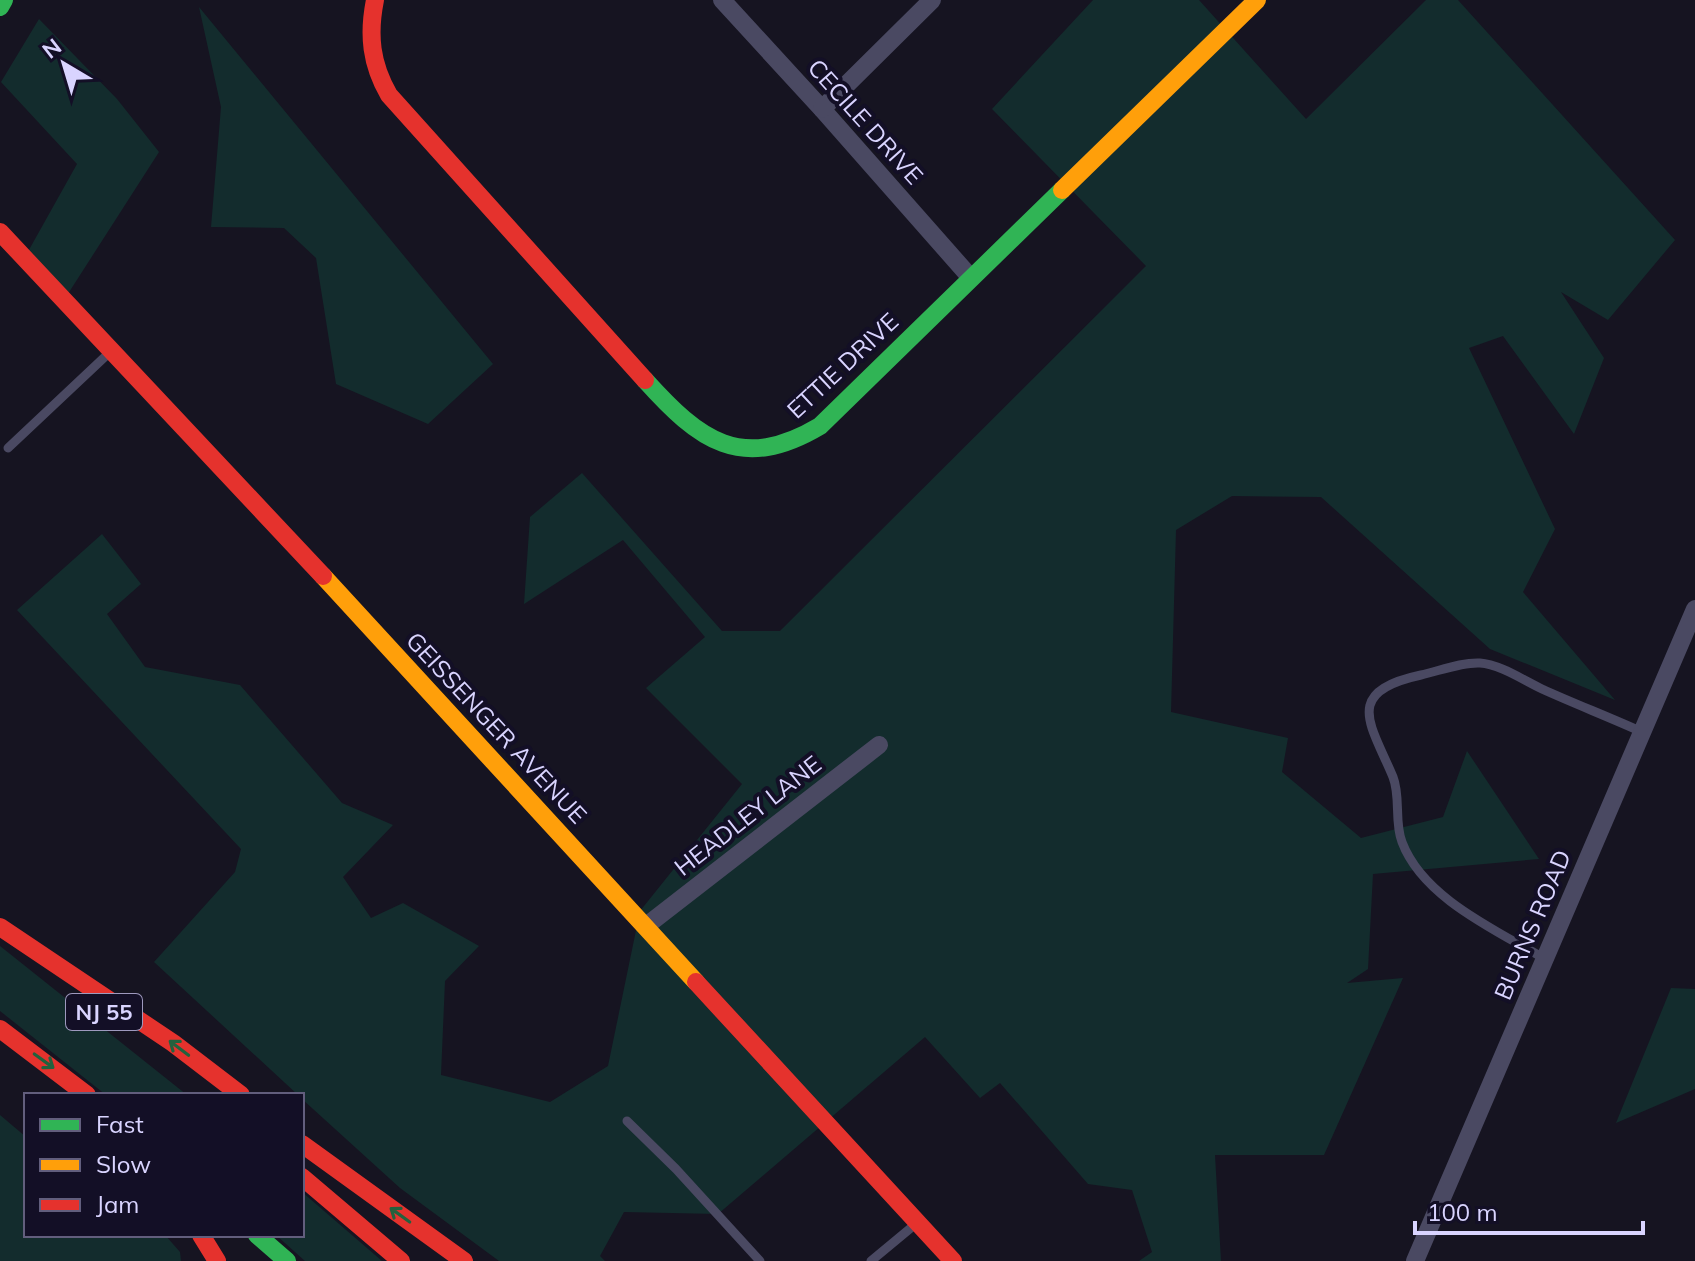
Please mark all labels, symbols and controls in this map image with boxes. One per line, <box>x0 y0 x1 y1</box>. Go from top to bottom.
north arrow <box>24 24 104 104</box>
text: N <box>37 32 67 64</box>
street label: CECILE DRIVE <box>802 53 930 190</box>
street label: ETTIE DRIVE <box>780 306 904 424</box>
street label: GEISSENGER AVENUE <box>400 625 593 829</box>
street label: HEADLEY LANE <box>668 749 827 882</box>
street label: BURNS ROAD <box>1487 845 1577 1004</box>
road number: NJ 55 <box>66 994 142 1030</box>
one-way arrow <box>169 1040 190 1057</box>
one-way arrow <box>33 1052 54 1069</box>
legend <box>24 1093 304 1237</box>
text: Fast <box>96 1109 144 1139</box>
text: Slow <box>96 1149 151 1179</box>
scale bar <box>1415 1185 1643 1235</box>
text: Jam <box>96 1189 139 1219</box>
text: 100 m <box>1427 1197 1498 1227</box>
one-way arrow <box>390 1207 412 1224</box>

